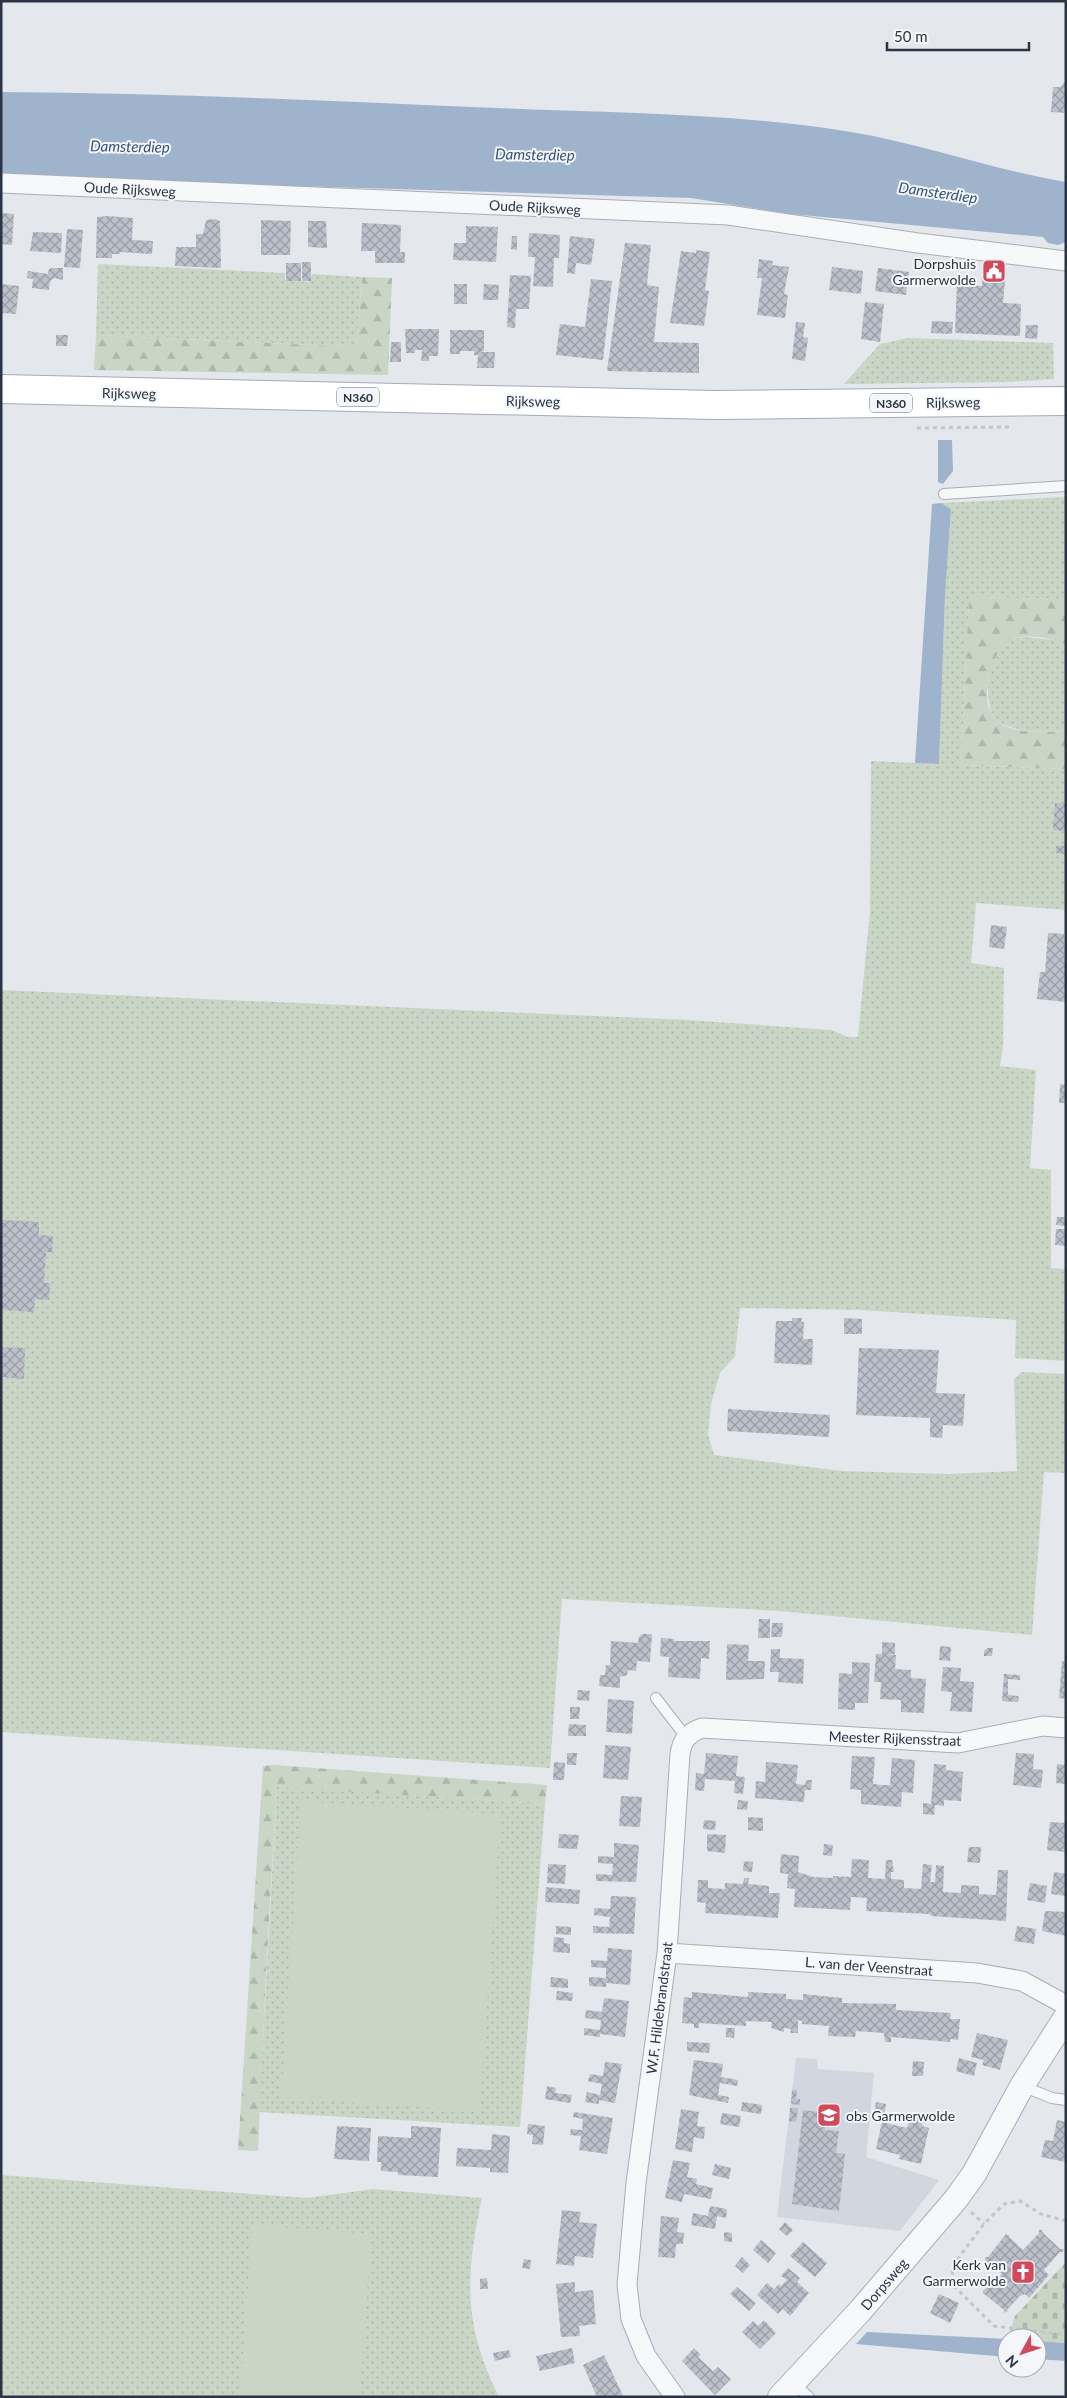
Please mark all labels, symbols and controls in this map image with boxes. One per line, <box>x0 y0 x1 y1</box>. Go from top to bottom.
scale bar <box>887 20 1030 52</box>
text: 50 m <box>894 27 928 45</box>
water label: Damsterdiep <box>90 136 170 156</box>
water label: Damsterdiep <box>495 144 575 164</box>
street label: Oude Rijksweg <box>84 178 176 200</box>
water label: Damsterdiep <box>897 178 979 206</box>
street label: Oude Rijksweg <box>489 196 581 218</box>
place label: Dorpshuis Garmerwolde <box>892 255 976 288</box>
public building icon: Dorpshuis Garmerwolde <box>981 258 1007 284</box>
street label: Rijksweg <box>102 384 156 402</box>
road number: N360 <box>337 388 379 407</box>
street label: Rijksweg <box>506 392 560 410</box>
road number: N360 <box>870 393 912 412</box>
street label: Rijksweg <box>926 393 980 411</box>
street label: Meester Rijkensstraat <box>828 1727 962 1749</box>
street label: W.F. Hildebrandstraat <box>642 1941 676 2075</box>
street label: L. van der Veenstraat <box>804 1953 934 1979</box>
school or university icon: obs Garmerwolde <box>816 2102 842 2128</box>
place label: obs Garmerwolde <box>846 2107 955 2124</box>
street label: Dorpsweg <box>857 2255 911 2313</box>
place label: Kerk van Garmerwolde <box>922 2256 1006 2289</box>
church icon: Kerk van Garmerwolde <box>1010 2259 1036 2285</box>
north arrow <box>997 2328 1047 2378</box>
text: N <box>1002 2352 1022 2371</box>

